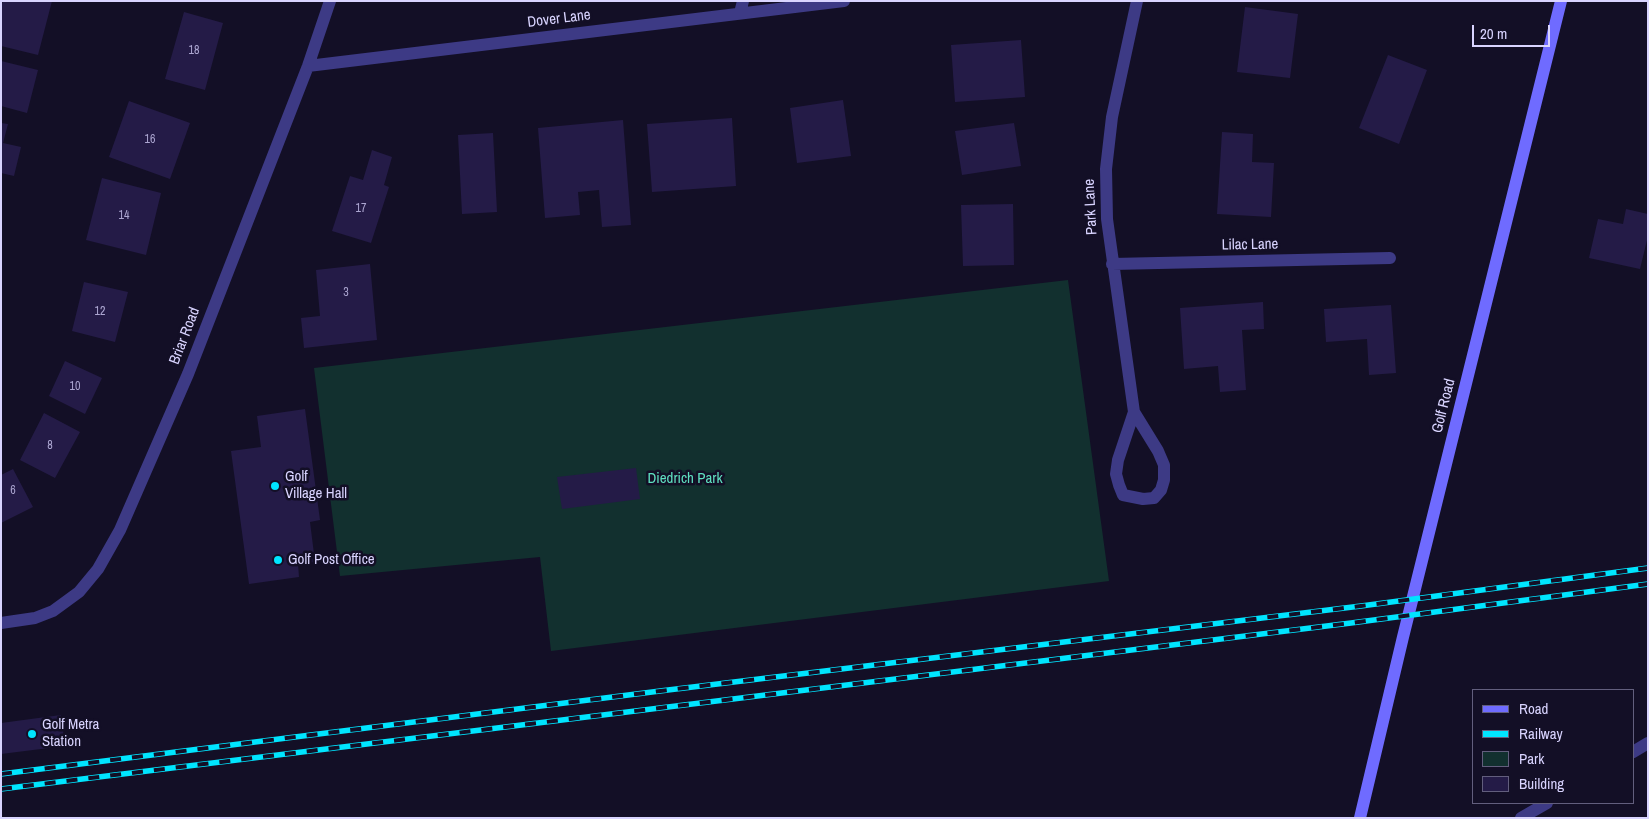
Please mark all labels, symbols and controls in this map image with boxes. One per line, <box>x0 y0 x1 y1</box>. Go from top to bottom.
street label: Dover Lane <box>526 6 592 32</box>
scale bar <box>1474 15 1552 47</box>
text: 20 m <box>1480 23 1507 44</box>
house number: 18 <box>189 44 199 58</box>
house number: 16 <box>145 133 155 147</box>
street label: Park Lane <box>1081 179 1101 235</box>
house number: 17 <box>356 202 366 216</box>
house number: 14 <box>119 209 129 223</box>
street label: Lilac Lane <box>1221 236 1279 254</box>
house number: 3 <box>343 286 349 300</box>
house number: 12 <box>95 305 105 319</box>
street label: Briar Road <box>166 305 204 367</box>
street label: Golf Road <box>1429 377 1459 435</box>
house number: 10 <box>70 380 80 394</box>
house number: 8 <box>47 439 53 453</box>
place label: Golf Village Hall <box>285 468 347 503</box>
park label: Diedrich Park <box>647 470 723 488</box>
marker: Golf Village Hall <box>269 480 281 492</box>
house number: 6 <box>10 484 16 498</box>
place label: Golf Post Office <box>288 551 375 569</box>
marker: Golf Post Office <box>272 554 284 566</box>
legend <box>1472 689 1634 804</box>
text: Road <box>1519 698 1548 719</box>
place label: Golf Metra Station <box>42 716 99 751</box>
text: Railway <box>1519 723 1563 744</box>
marker: Golf Metra Station <box>26 728 38 740</box>
text: Park <box>1519 748 1544 769</box>
text: Building <box>1519 773 1564 794</box>

